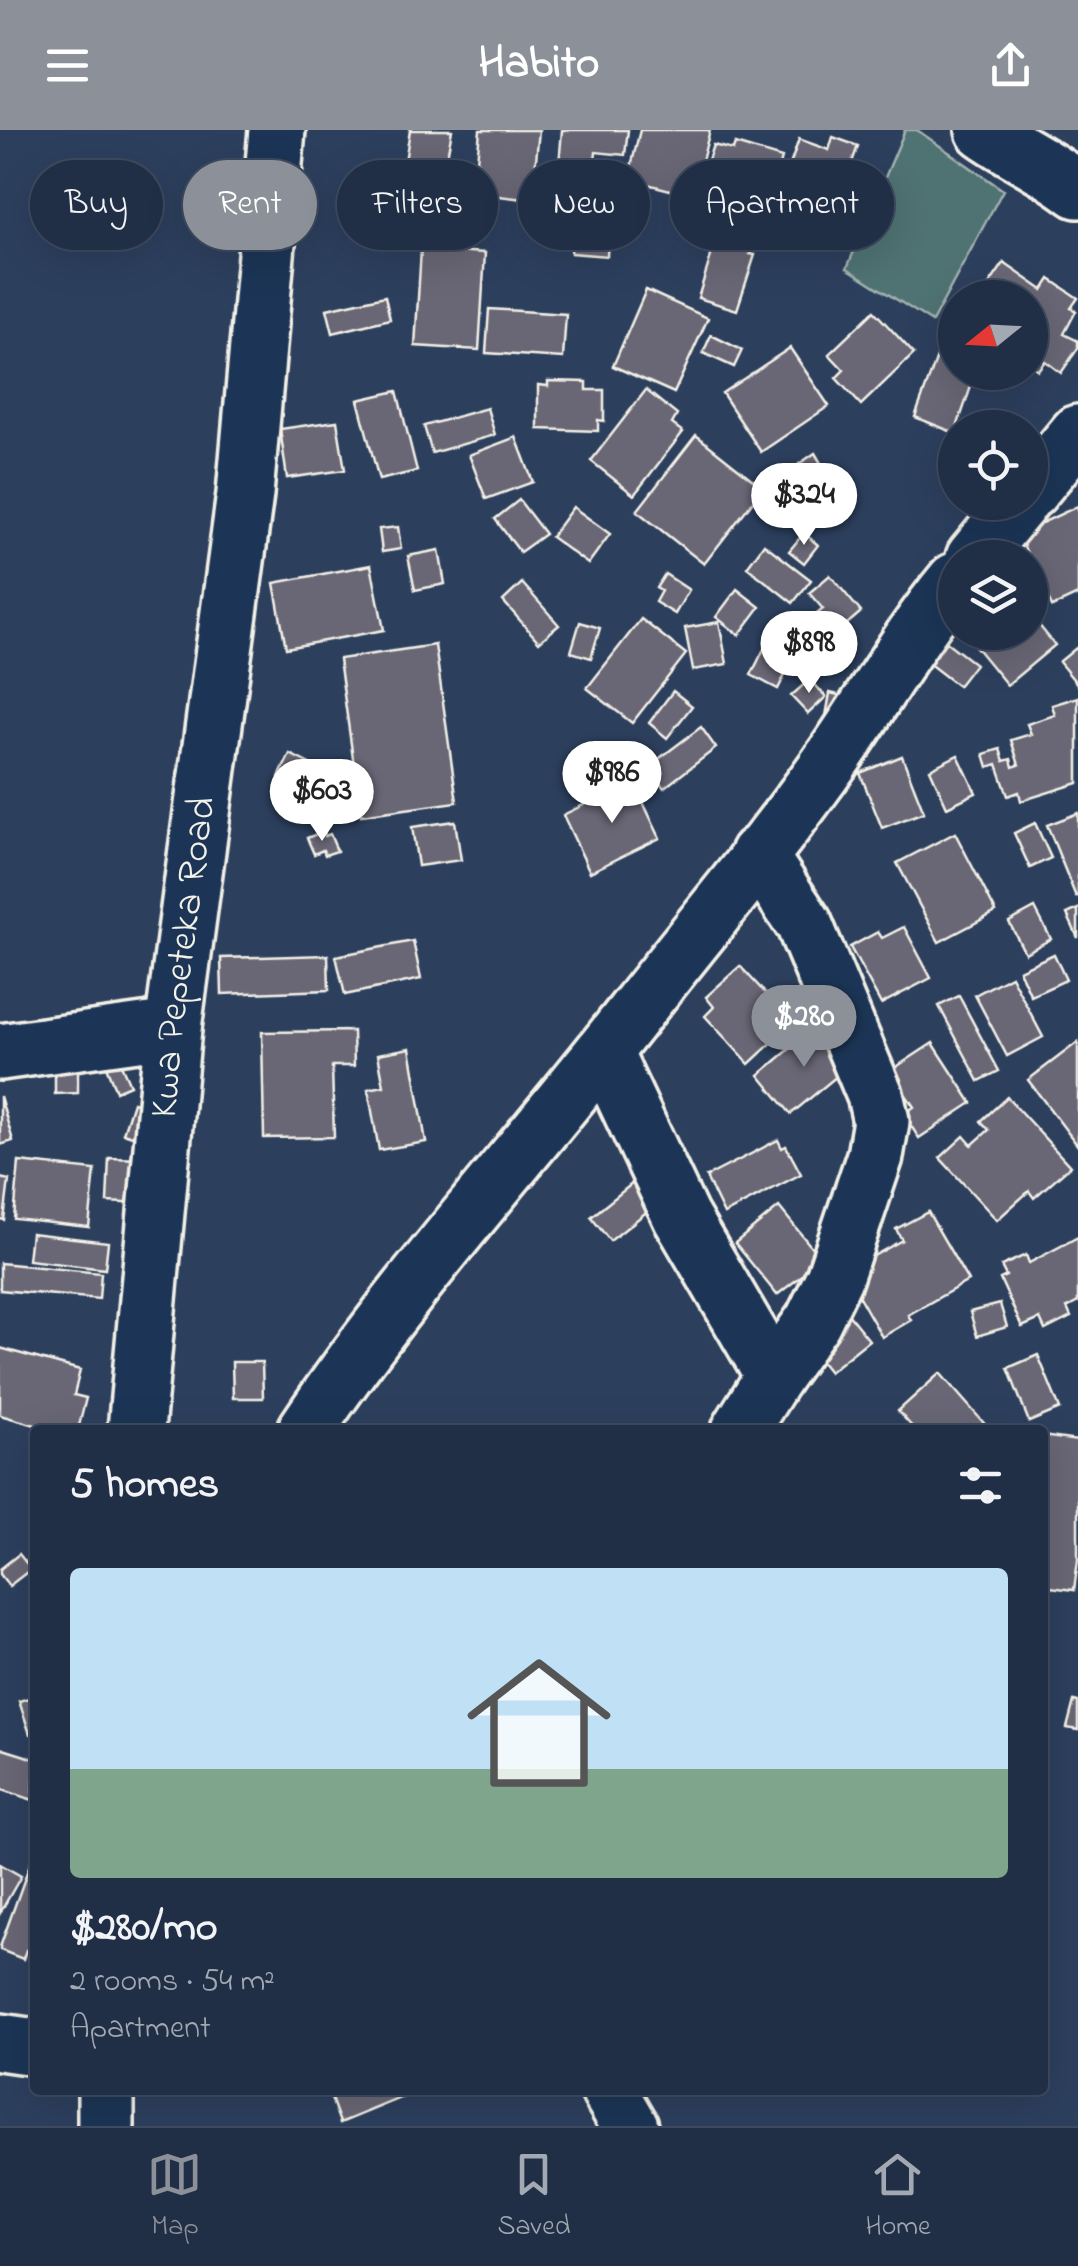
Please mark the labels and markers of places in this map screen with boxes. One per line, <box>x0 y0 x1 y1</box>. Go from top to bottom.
pin: $324 <box>745 463 863 548</box>
pin: $898 <box>750 611 868 696</box>
pin: $986 <box>553 741 671 826</box>
pin: $603 <box>263 759 381 844</box>
pin: $280 <box>745 985 863 1070</box>

